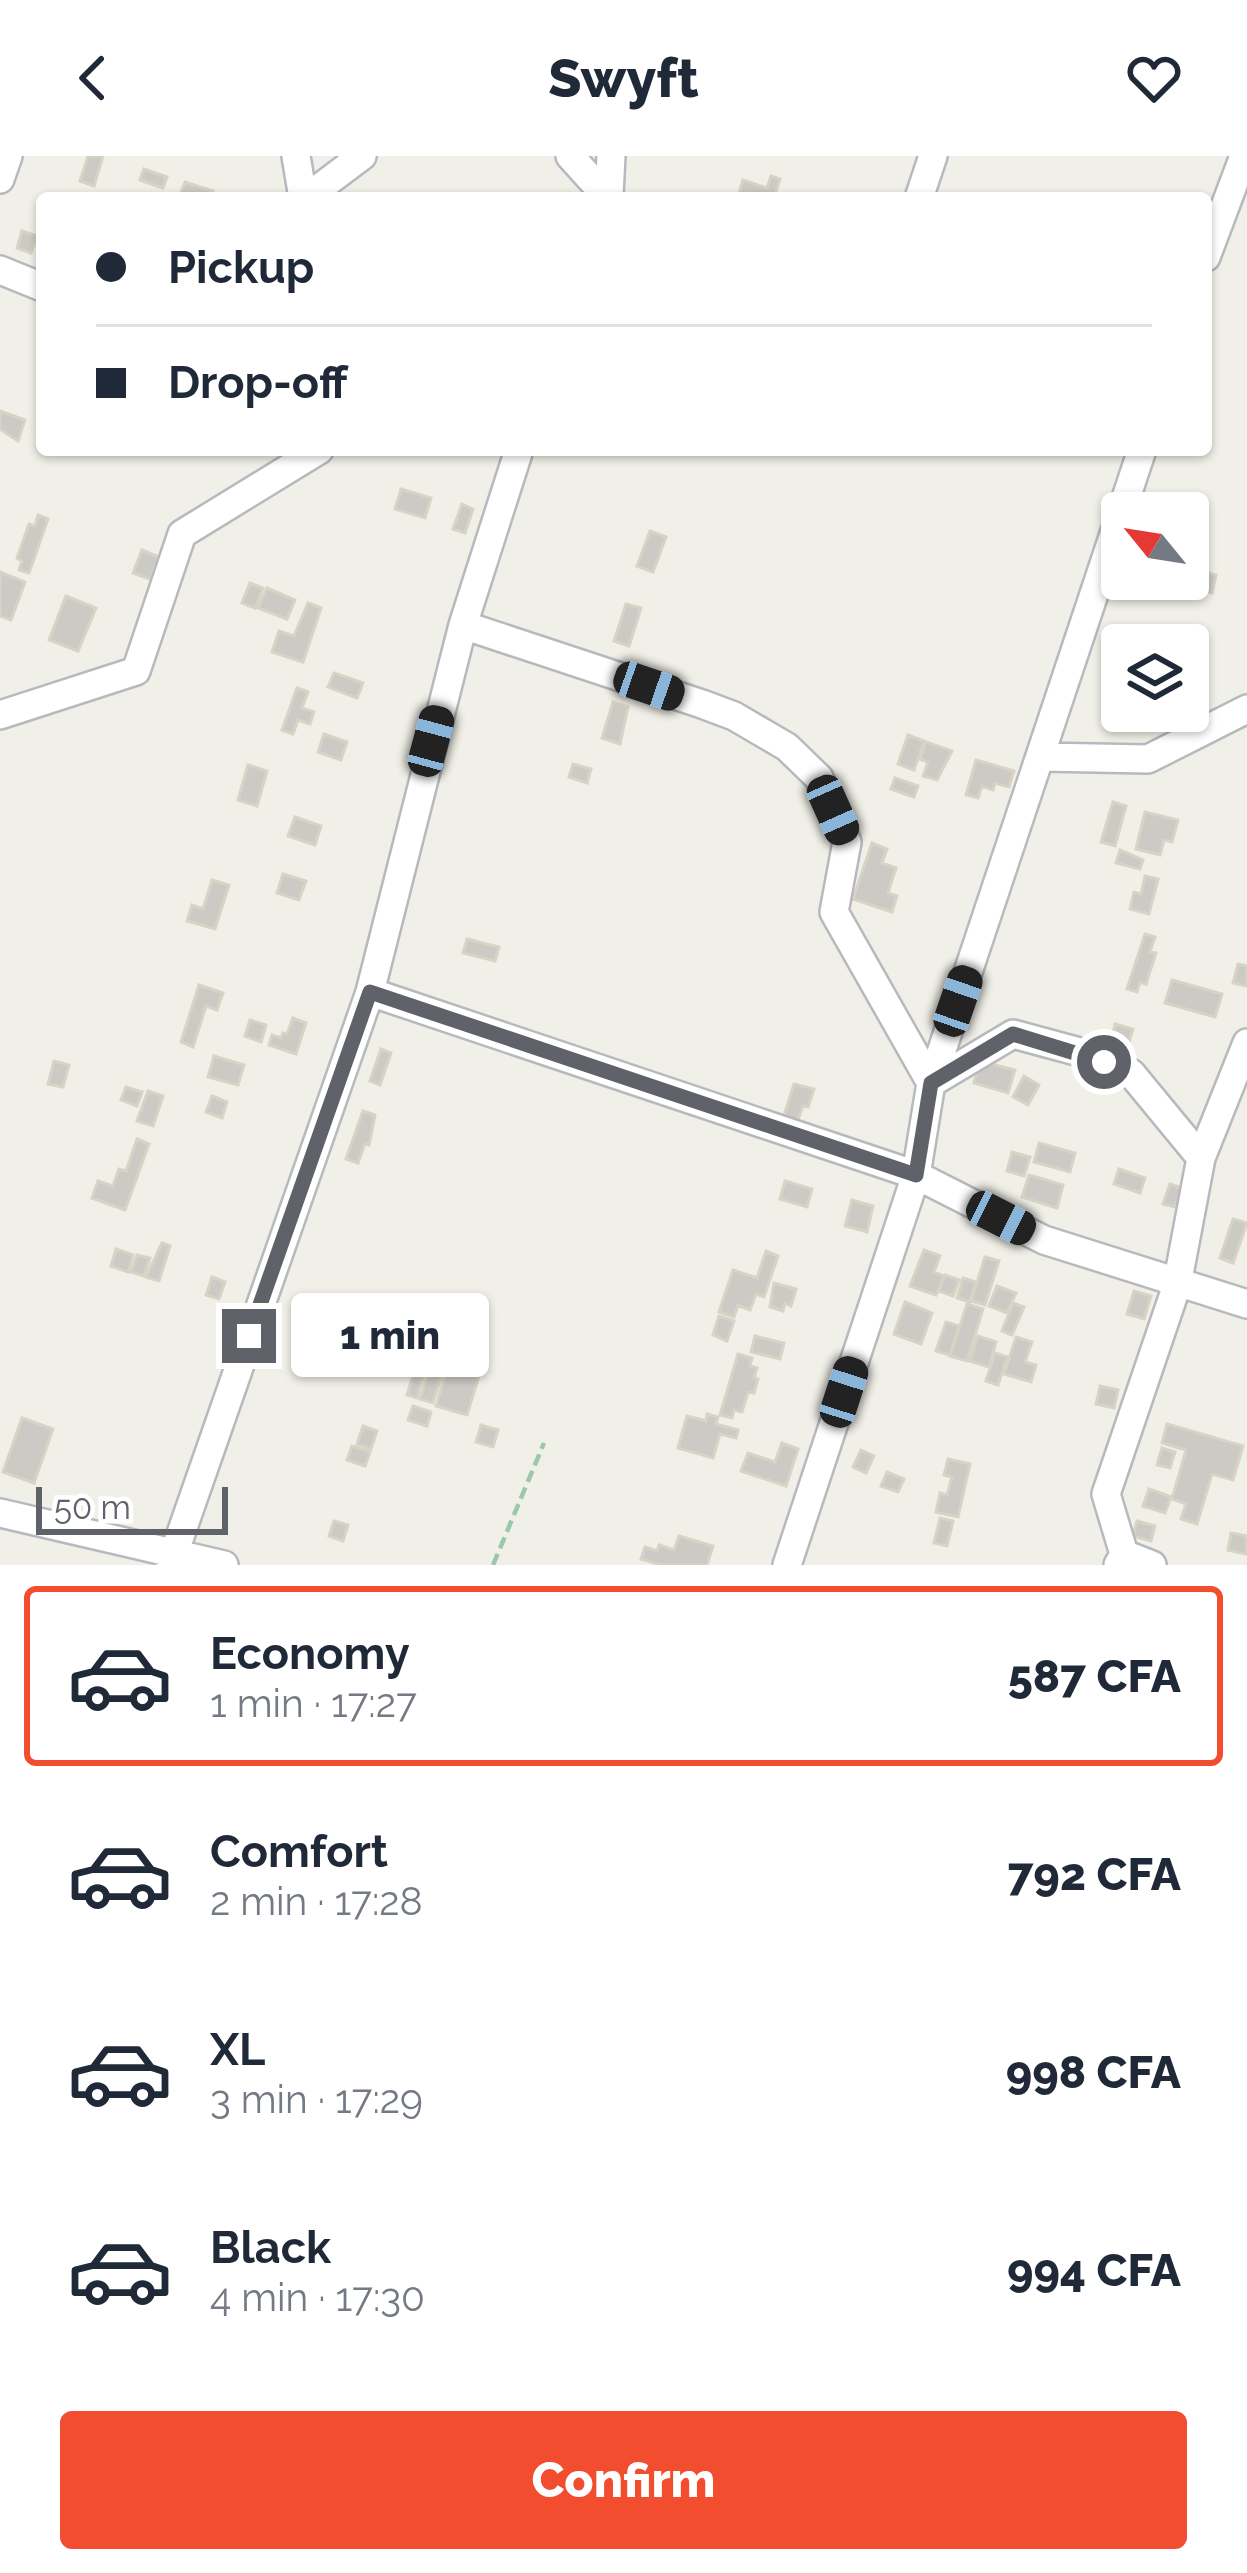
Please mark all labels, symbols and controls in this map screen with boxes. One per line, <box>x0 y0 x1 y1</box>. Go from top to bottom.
icon: back <box>60 45 126 111</box>
icon: heart <box>1121 45 1187 111</box>
text: Swyft <box>548 46 699 110</box>
text: Pickup <box>168 241 314 294</box>
text: Drop-off <box>168 356 348 409</box>
north arrow <box>1101 492 1209 600</box>
map controls <box>1101 492 1209 732</box>
button: layers <box>1101 624 1209 732</box>
car <box>609 657 689 715</box>
car <box>404 702 458 780</box>
car <box>802 770 864 850</box>
car <box>929 961 987 1041</box>
route start <box>1077 1035 1131 1089</box>
car <box>961 1186 1041 1250</box>
callout: 1 min <box>291 1294 489 1378</box>
route end <box>222 1309 276 1363</box>
text: 1 min <box>340 1312 440 1358</box>
car <box>816 1352 872 1432</box>
scale bar <box>36 1481 228 1534</box>
text: 50 m <box>54 1488 131 1527</box>
icon: car <box>66 1622 174 1730</box>
text: Economy <box>210 1627 410 1680</box>
text: 587 CFA <box>1008 1650 1181 1703</box>
text: 1 min · 17:27 <box>210 1680 417 1726</box>
icon: car <box>66 1820 174 1928</box>
text: Comfort <box>210 1825 388 1878</box>
text: 792 CFA <box>1007 1848 1181 1901</box>
text: 2 min · 17:28 <box>210 1878 423 1924</box>
icon: car <box>66 2018 174 2126</box>
text: XL <box>210 2023 265 2076</box>
text: 998 CFA <box>1006 2046 1181 2099</box>
text: 3 min · 17:29 <box>210 2076 423 2122</box>
icon: car <box>66 2216 174 2324</box>
text: Black <box>210 2221 331 2274</box>
text: 994 CFA <box>1007 2244 1181 2297</box>
text: 4 min · 17:30 <box>210 2274 425 2320</box>
button: Confirm <box>60 2411 1187 2549</box>

